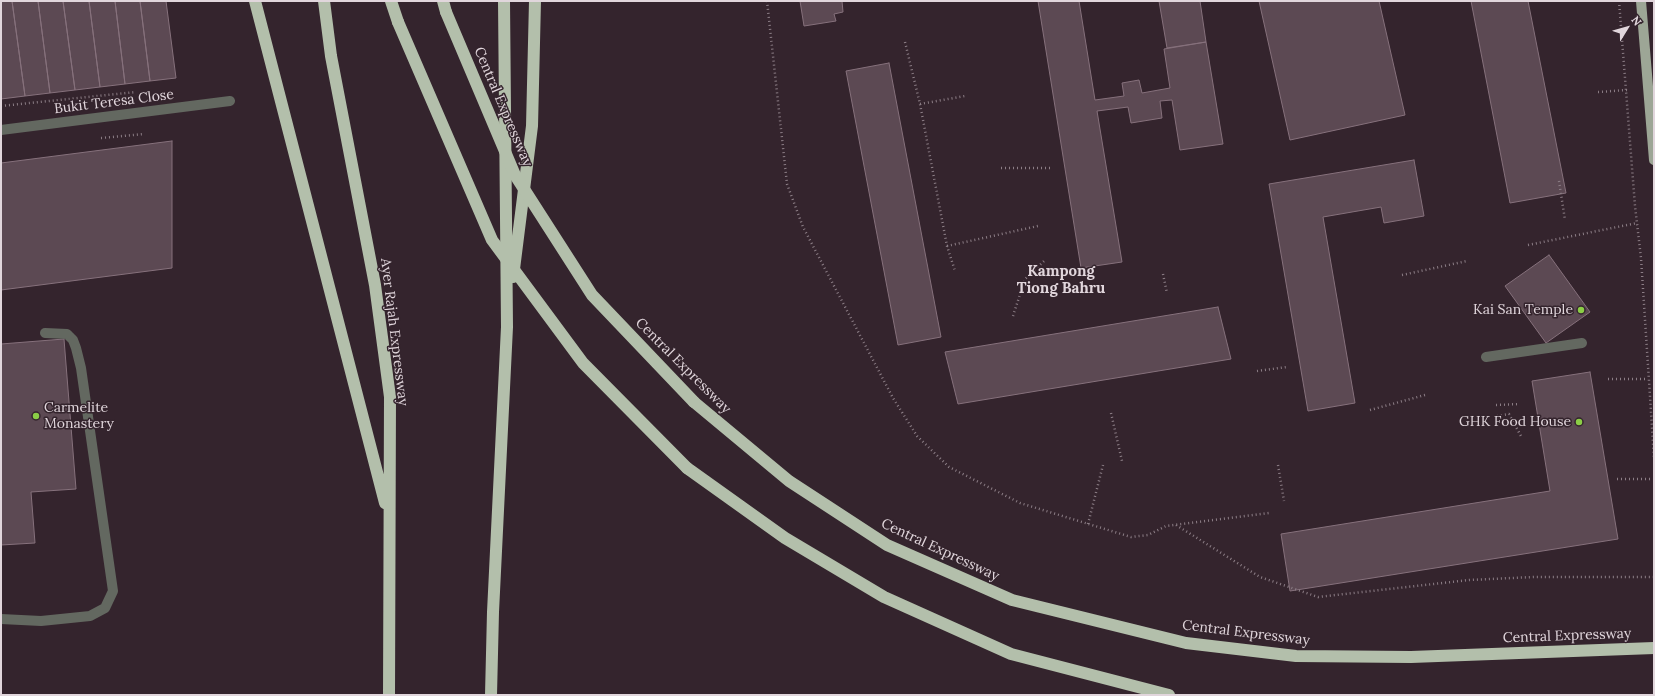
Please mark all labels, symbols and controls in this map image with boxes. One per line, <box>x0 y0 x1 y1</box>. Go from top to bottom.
north arrow <box>1607 8 1647 48</box>
text: N <box>1628 13 1645 28</box>
street label: Central Expressway <box>470 45 536 169</box>
street label: Bukit Teresa Close <box>53 86 175 118</box>
street label: Ayer Rajah Expressway <box>377 257 411 407</box>
district label: Kampong Tiong Bahru <box>1017 263 1105 298</box>
place label: Kai San Temple <box>1473 302 1573 318</box>
marker: Kai San Temple <box>1576 305 1586 315</box>
street label: Central Expressway <box>632 315 734 417</box>
place label: Carmelite Monastery <box>44 400 114 432</box>
marker: Carmelite Monastery <box>31 411 41 421</box>
place label: GHK Food House <box>1459 414 1571 430</box>
marker: GHK Food House <box>1574 417 1584 427</box>
street label: Central Expressway <box>878 515 1002 585</box>
street label: Central Expressway <box>1181 617 1311 649</box>
street label: Central Expressway <box>1503 625 1631 647</box>

